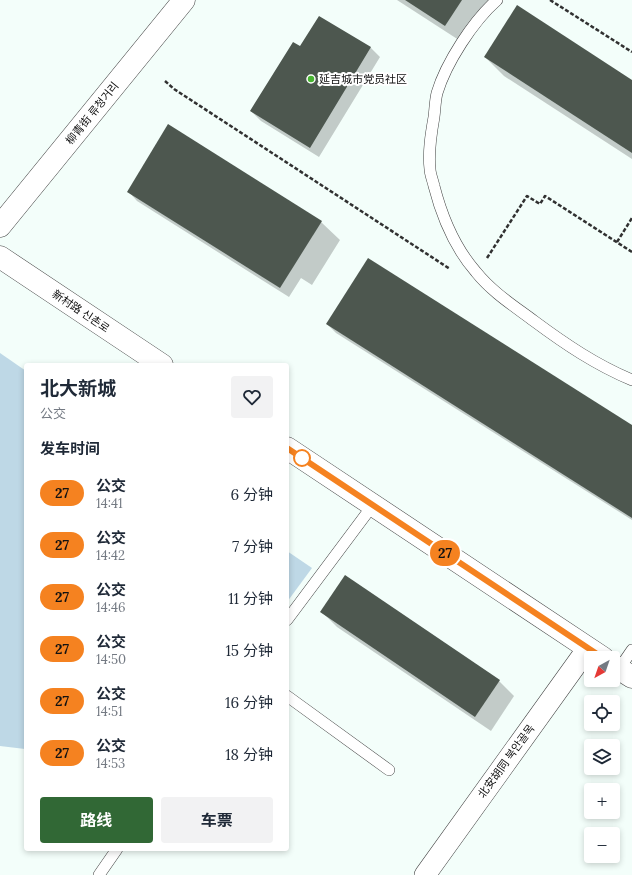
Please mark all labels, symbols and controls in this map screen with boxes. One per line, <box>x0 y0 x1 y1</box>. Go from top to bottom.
place label: 延吉城市党员社区 <box>319 72 407 86</box>
marker: 延吉城市党员社区 <box>306 74 316 84</box>
street label: 柳青街 류청거리 <box>63 79 121 147</box>
street label: 新村路 신촌로 <box>50 287 112 335</box>
text: 北大新城 <box>40 376 116 400</box>
button: heart <box>231 376 273 418</box>
text: 公交 <box>40 405 66 422</box>
text: 发车时间 <box>40 439 100 458</box>
unlabelled marker <box>293 449 311 467</box>
text: 公交 <box>96 476 126 495</box>
text: 27 <box>55 484 69 502</box>
text: 6 分钟 <box>230 485 273 504</box>
text: 14:41 <box>96 495 123 512</box>
text: 公交 <box>96 528 126 547</box>
text: 27 <box>55 536 69 554</box>
text: 7 分钟 <box>232 537 273 556</box>
line badge: 27 <box>427 540 463 566</box>
text: 27 <box>438 544 452 562</box>
text: 14:42 <box>96 547 125 564</box>
text: 公交 <box>96 580 126 599</box>
text: 27 <box>55 588 69 606</box>
text: 11 分钟 <box>228 589 273 608</box>
text: 14:46 <box>96 599 126 616</box>
text: 公交 <box>96 632 126 651</box>
text: 27 <box>55 640 69 658</box>
text: 15 分钟 <box>225 641 273 660</box>
text: 14:50 <box>96 651 126 668</box>
north arrow <box>584 651 620 687</box>
map controls <box>584 651 620 863</box>
text: 公交 <box>96 684 126 703</box>
text: 27 <box>55 692 69 710</box>
text: 16 分钟 <box>225 693 273 712</box>
button: locate <box>584 695 620 731</box>
text: 14:51 <box>96 703 123 720</box>
street label: 北安胡同 북안골목 <box>475 722 537 800</box>
text: 公交 <box>96 736 126 755</box>
button: layers <box>584 739 620 775</box>
text: 27 <box>55 744 69 762</box>
text: 18 分钟 <box>225 745 273 764</box>
text: 14:53 <box>96 755 125 772</box>
button: + <box>584 783 620 819</box>
button: 路线 <box>40 797 153 843</box>
button: 车票 <box>161 797 273 843</box>
button: − <box>584 827 620 863</box>

